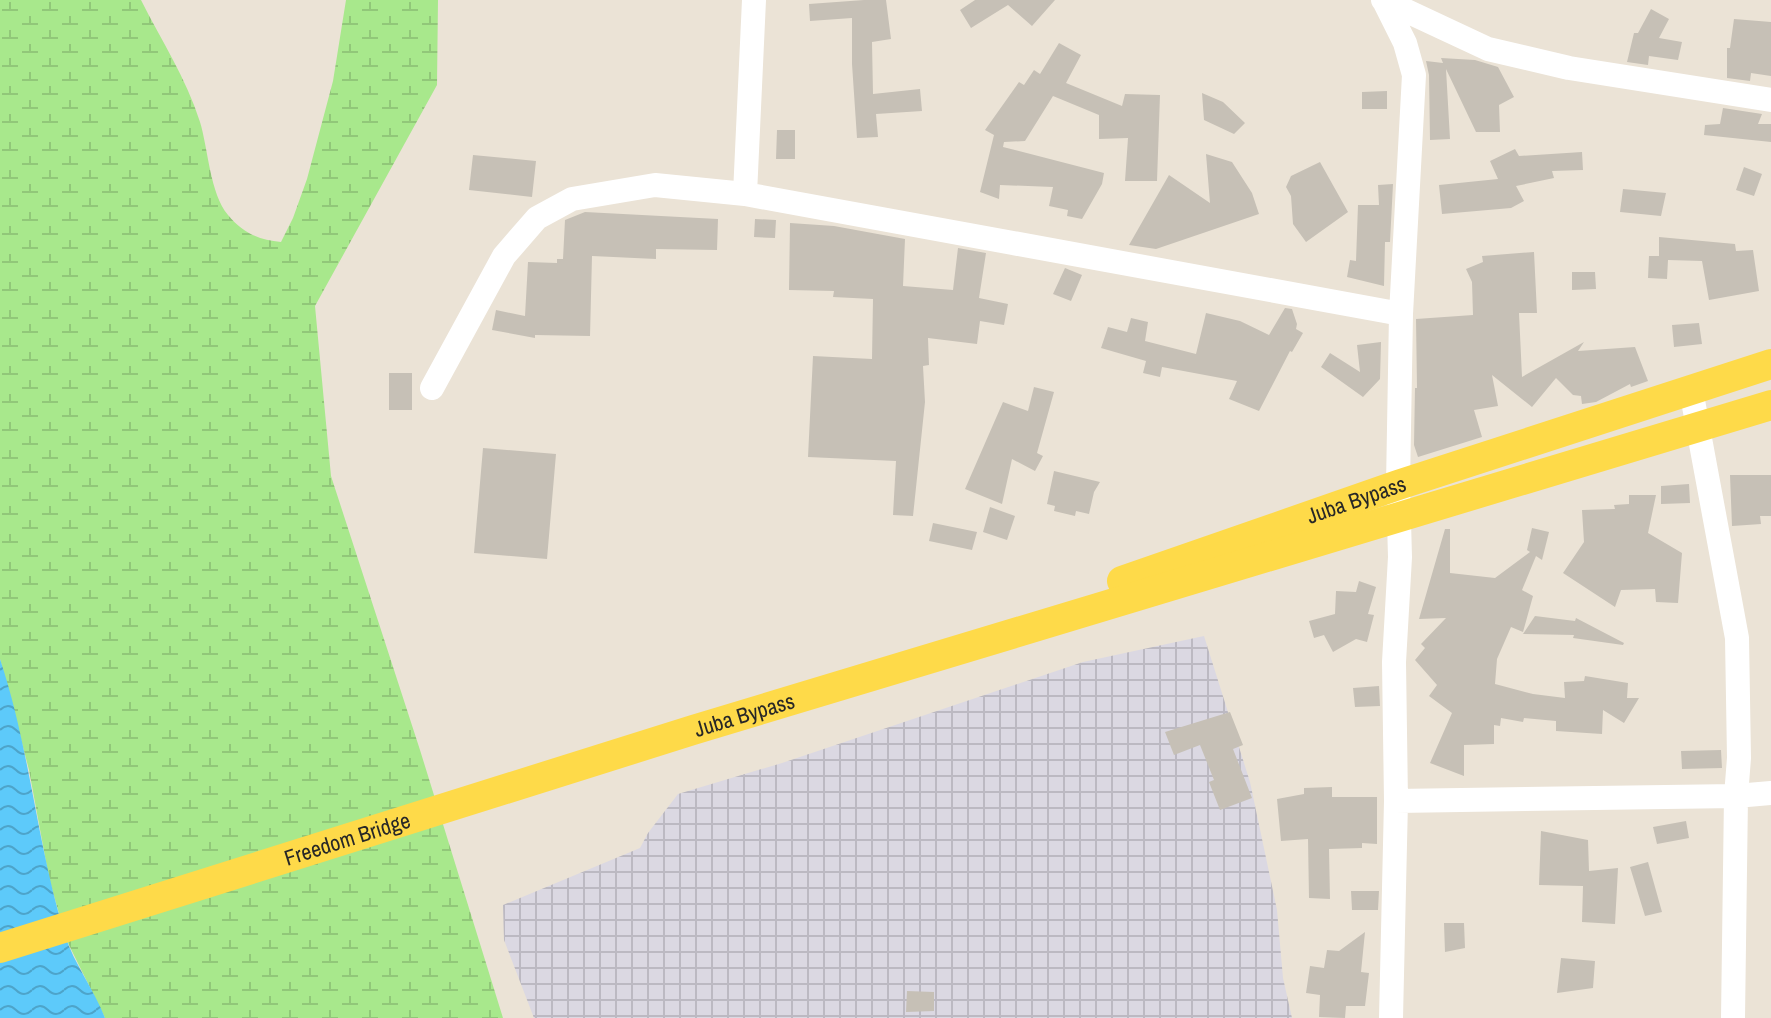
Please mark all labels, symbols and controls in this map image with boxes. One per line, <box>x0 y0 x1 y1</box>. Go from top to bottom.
street label: Juba Bypass <box>1302 468 1410 531</box>
street label: Juba Bypass <box>690 685 798 744</box>
street label: Freedom Bridge <box>280 805 414 873</box>

